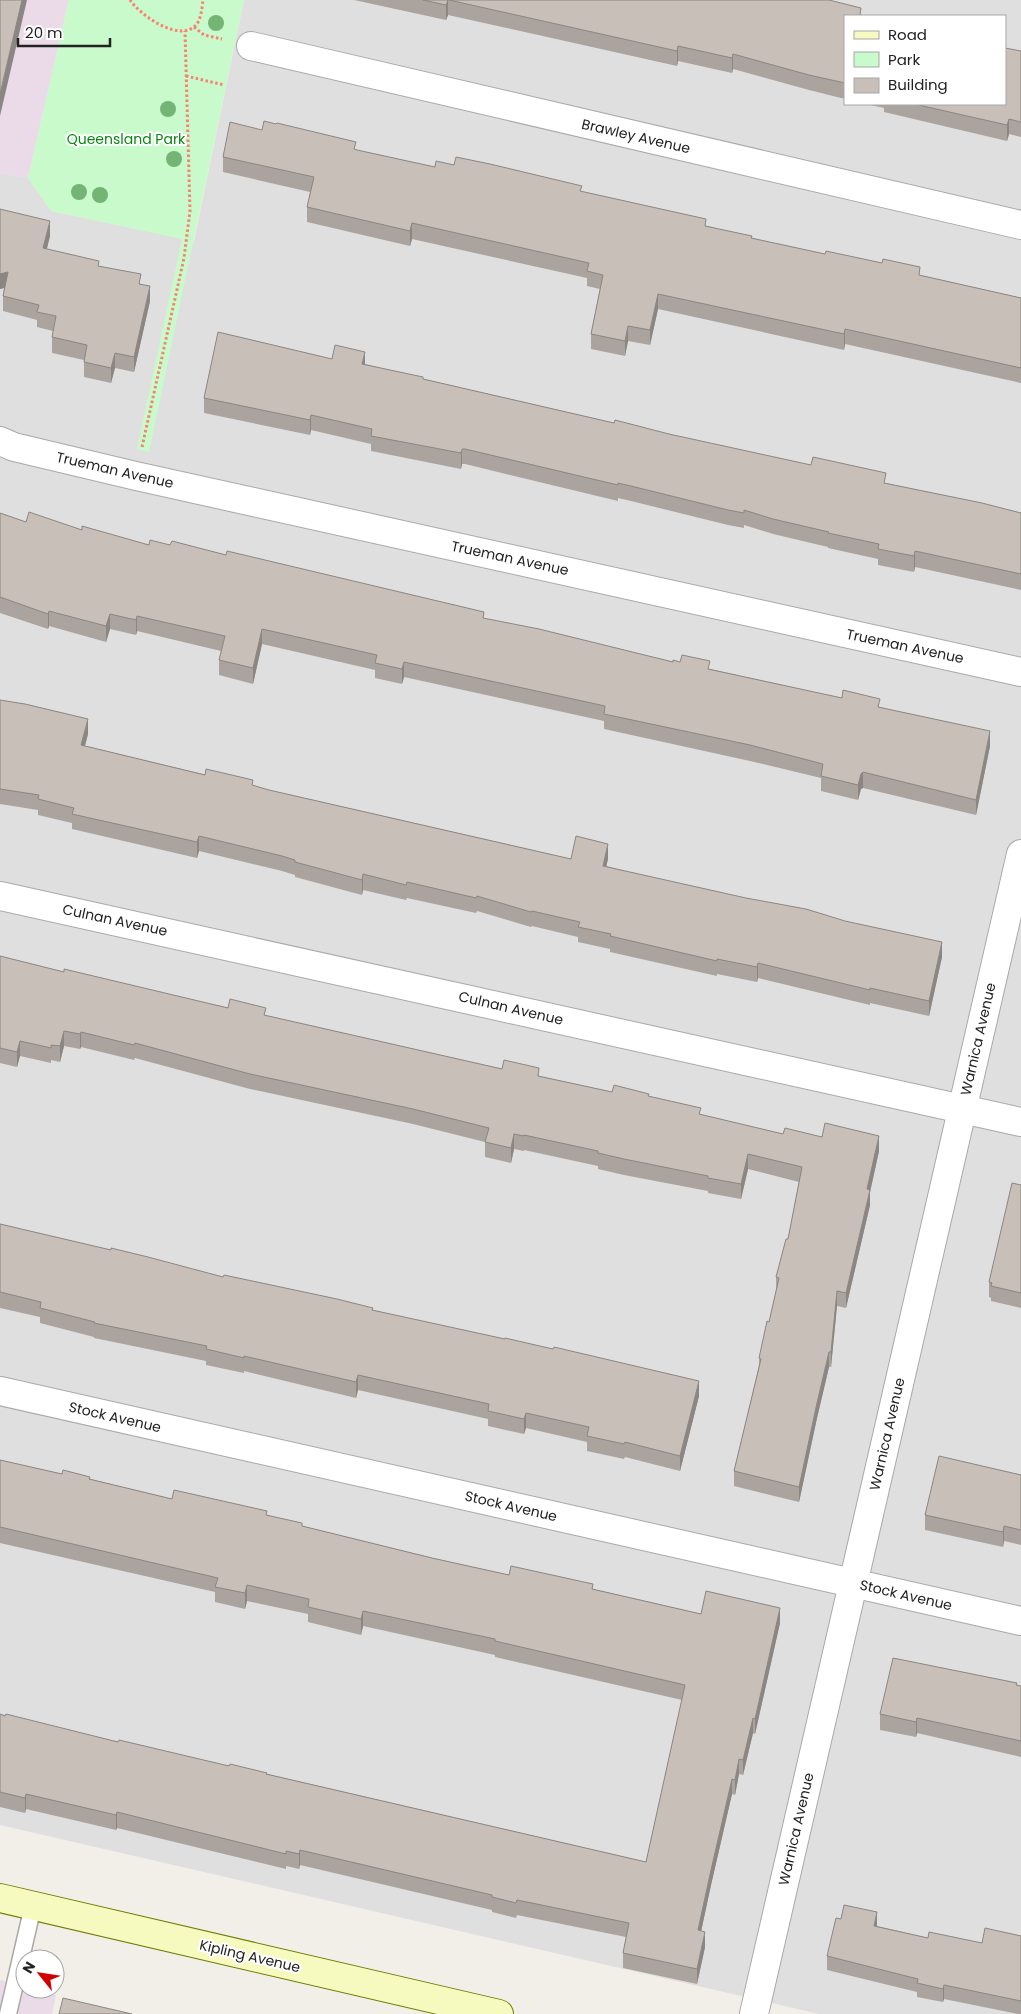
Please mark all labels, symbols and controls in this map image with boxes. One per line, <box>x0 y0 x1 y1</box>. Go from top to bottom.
scale bar <box>18 15 110 47</box>
legend <box>844 15 1006 105</box>
text: 20 m <box>25 22 63 43</box>
text: Road <box>888 24 927 45</box>
text: Park <box>888 49 920 70</box>
text: Building <box>888 74 948 95</box>
street label: Brawley Avenue <box>580 114 693 158</box>
park label: Queensland Park <box>67 129 186 149</box>
street label: Trueman Avenue <box>54 447 176 493</box>
street label: Trueman Avenue <box>449 536 571 580</box>
street label: Trueman Avenue <box>844 624 966 668</box>
street label: Culnan Avenue <box>61 899 170 941</box>
street label: Warnica Avenue <box>955 980 1001 1097</box>
street label: Culnan Avenue <box>457 986 566 1030</box>
street label: Warnica Avenue <box>864 1375 910 1492</box>
street label: Stock Avenue <box>67 1397 163 1437</box>
street label: Stock Avenue <box>463 1486 559 1526</box>
street label: Stock Avenue <box>858 1575 954 1615</box>
street label: Warnica Avenue <box>773 1770 819 1887</box>
street label: Kipling Avenue <box>198 1935 303 1977</box>
north arrow <box>15 1949 65 1999</box>
text: N <box>17 1958 40 1977</box>

